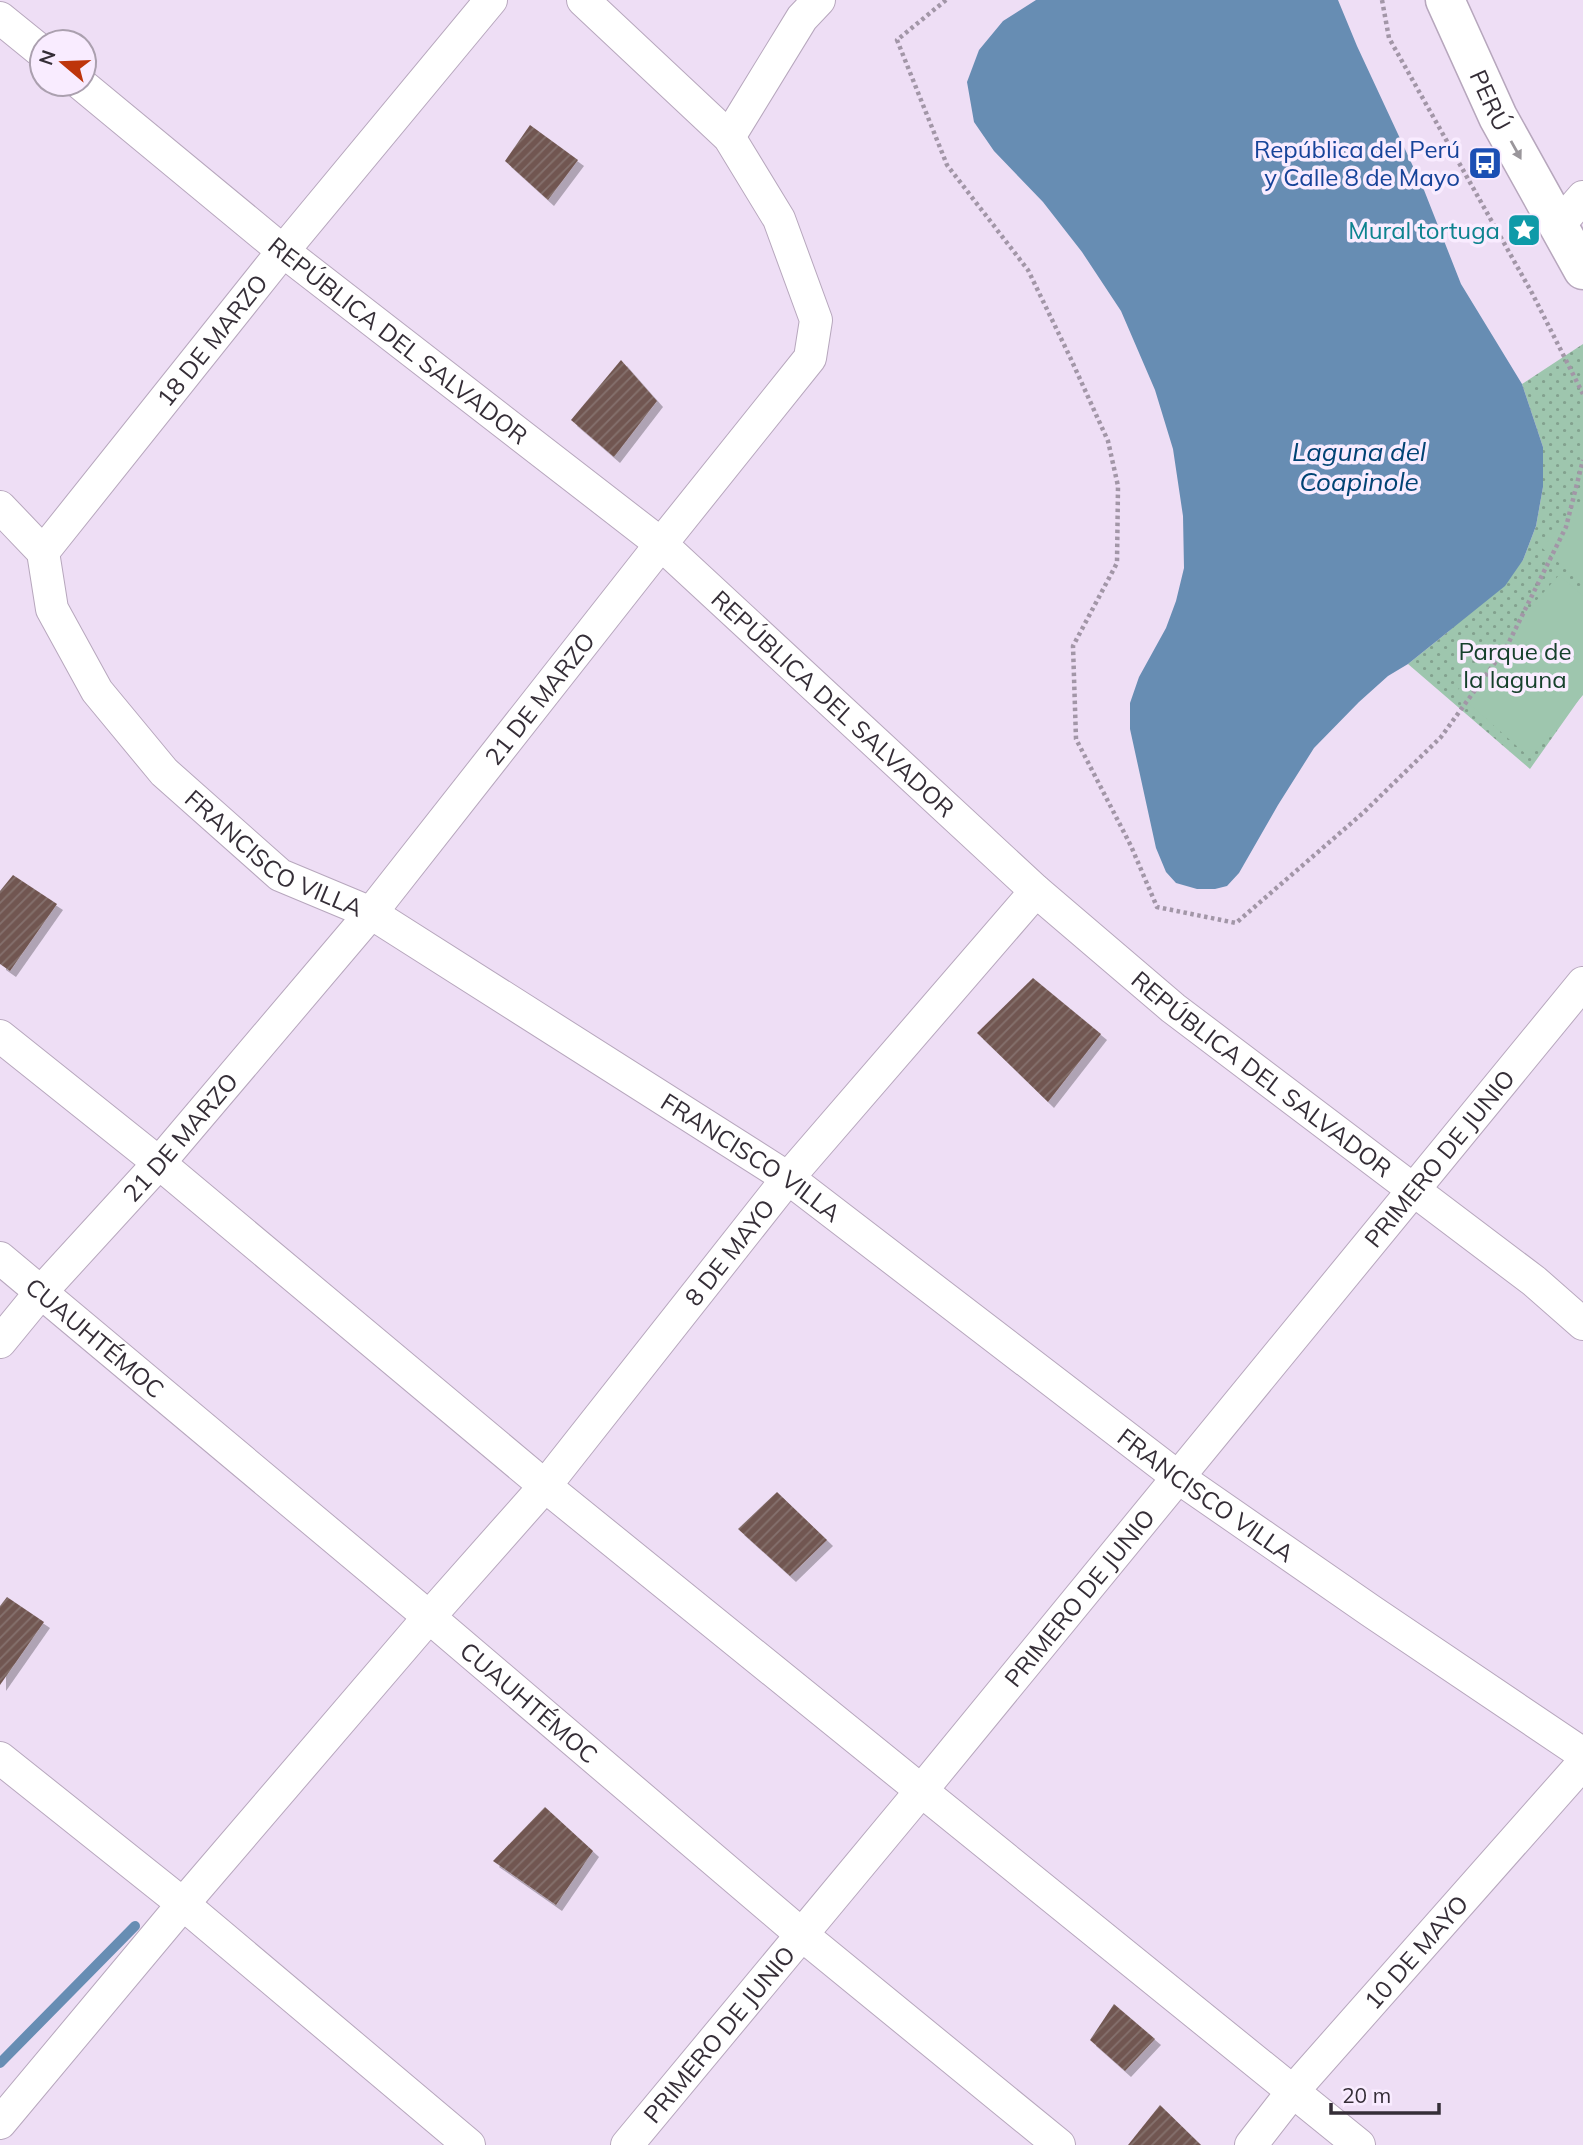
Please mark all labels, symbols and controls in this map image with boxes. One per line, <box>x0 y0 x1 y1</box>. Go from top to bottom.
north arrow <box>28 28 98 98</box>
text: N <box>33 47 61 68</box>
street label: PERÚ <box>1464 65 1518 136</box>
place label: República del Perú y Calle 8 de Mayo <box>1254 134 1460 192</box>
one-way arrow <box>1510 140 1522 160</box>
bus stop icon: República del Perú y Calle 8 de Mayo <box>1466 144 1504 182</box>
place icon: Mural tortuga <box>1505 211 1543 249</box>
place label: Mural tortuga <box>1348 215 1500 245</box>
street label: REPÚBLICA DEL SALVADOR <box>262 230 534 450</box>
street label: 18 DE MARZO <box>150 268 274 412</box>
water label: Laguna del Coapinole <box>1292 435 1427 498</box>
street label: REPÚBLICA DEL SALVADOR <box>705 584 961 823</box>
street label: 21 DE MARZO <box>478 626 601 771</box>
park label: Parque de la laguna <box>1458 636 1572 694</box>
street label: FRANCISCO VILLA <box>179 783 368 923</box>
street label: REPÚBLICA DEL SALVADOR <box>1126 964 1398 1183</box>
street label: PRIMERO DE JUNIO <box>1358 1063 1521 1253</box>
street label: 21 DE MARZO <box>116 1066 244 1208</box>
street label: FRANCISCO VILLA <box>656 1086 847 1228</box>
street label: 8 DE MAYO <box>678 1193 781 1312</box>
street label: CUAUHTÉMOC <box>20 1271 170 1404</box>
street label: FRANCISCO VILLA <box>1112 1421 1300 1568</box>
street label: PRIMERO DE JUNIO <box>998 1503 1161 1693</box>
street label: CUAUHTÉMOC <box>454 1635 604 1769</box>
street label: 10 DE MAYO <box>1358 1889 1474 2015</box>
street label: PRIMERO DE JUNIO <box>637 1940 801 2129</box>
scale bar <box>1331 2072 1440 2116</box>
text: 20 m <box>1342 2082 1391 2108</box>

